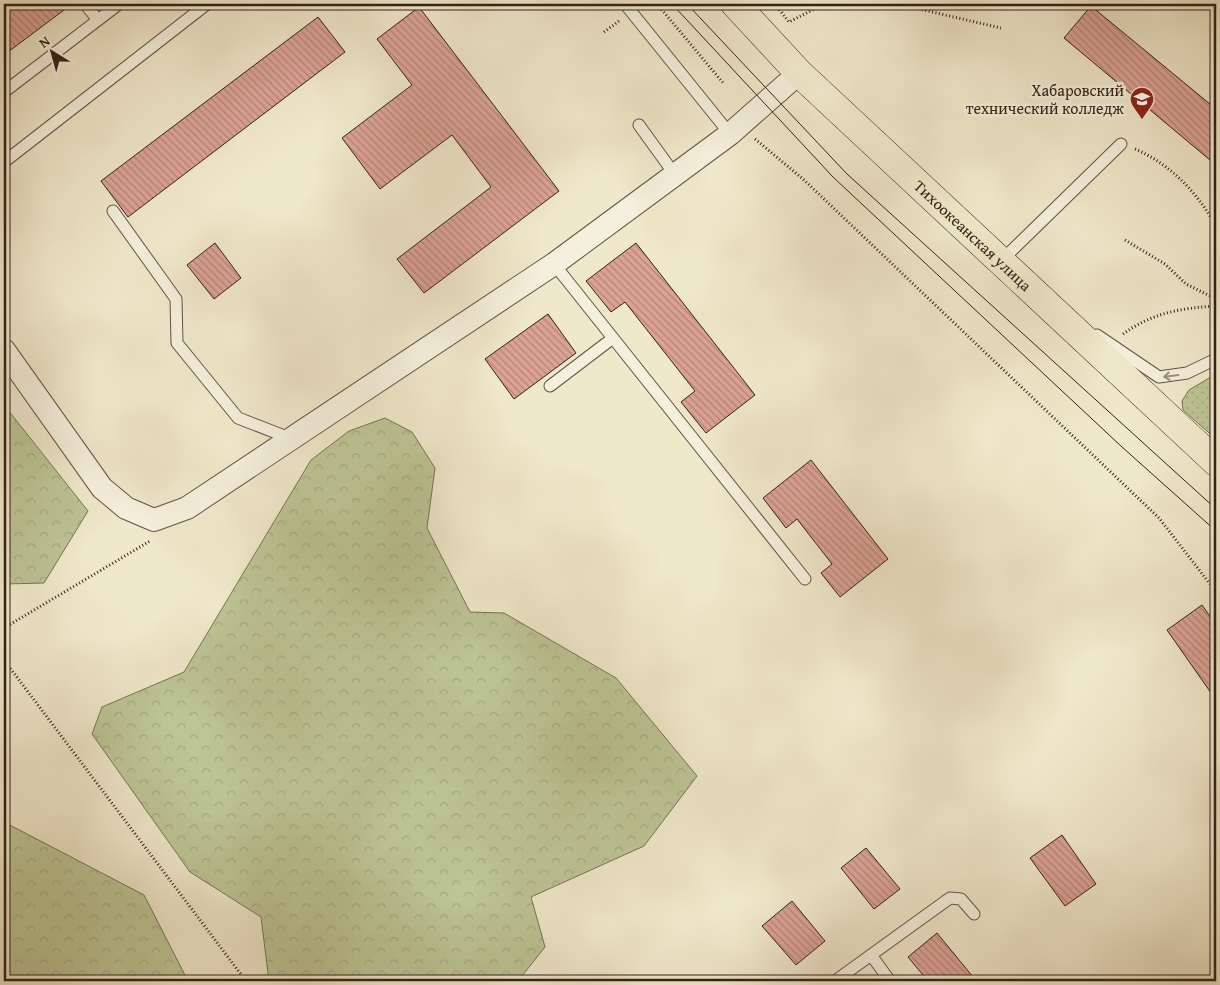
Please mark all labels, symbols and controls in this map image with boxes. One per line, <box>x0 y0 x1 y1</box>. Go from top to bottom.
north arrow <box>28 28 78 78</box>
text: N <box>34 30 54 52</box>
place label: Хабаровский технический колледж <box>966 78 1124 120</box>
school or university icon: Хабаровский технический колледж <box>1129 86 1155 120</box>
street label: Тихоокеанская улица <box>909 174 1038 297</box>
one-way arrow <box>1164 371 1180 381</box>

